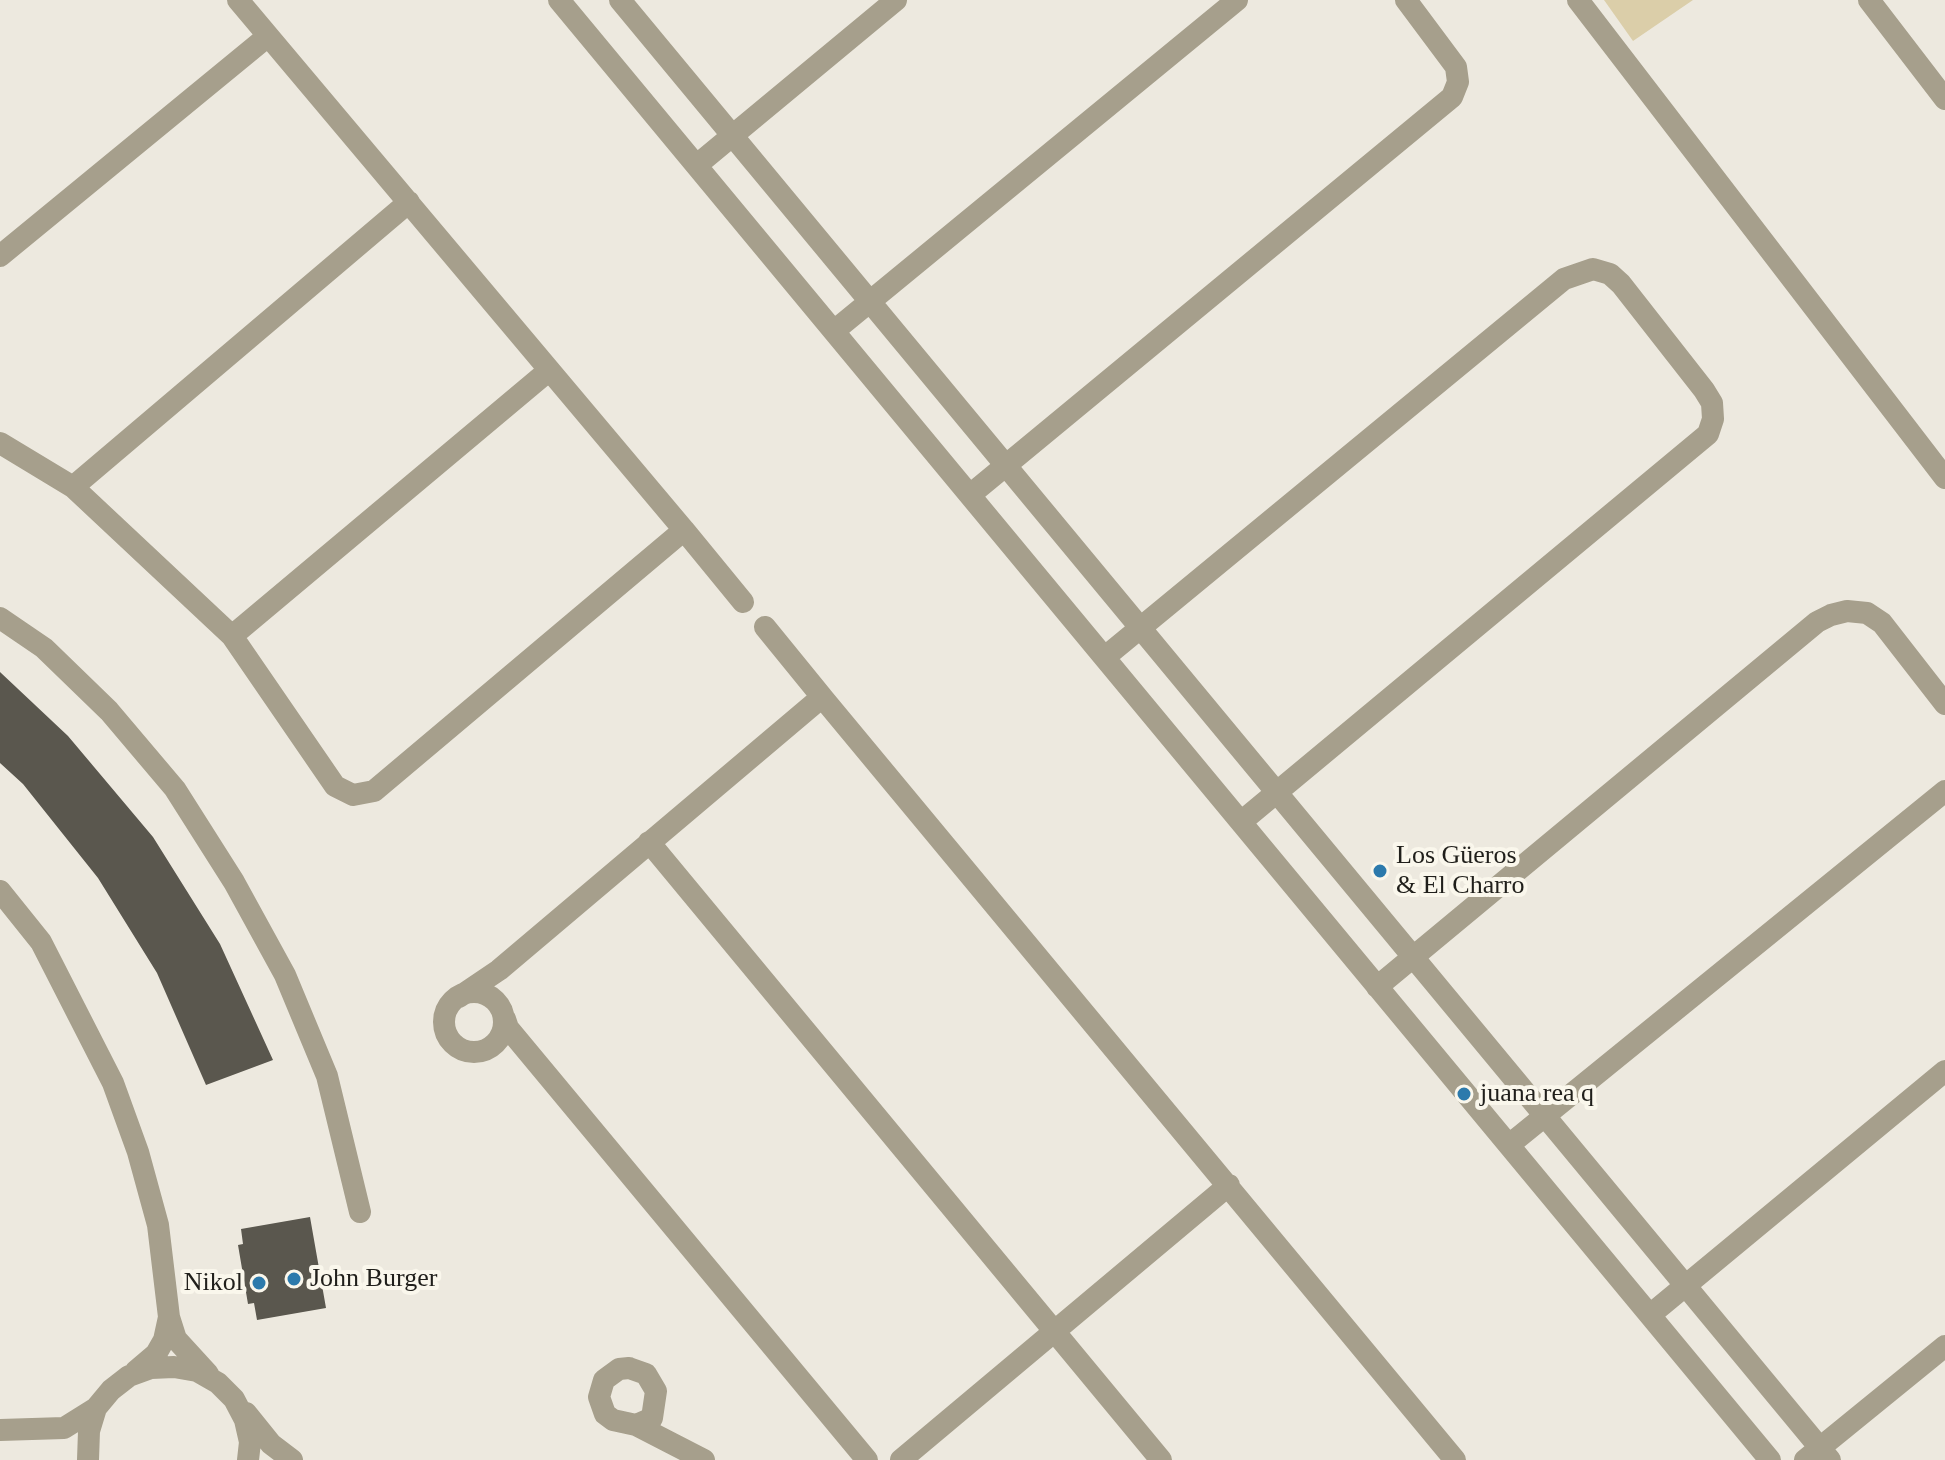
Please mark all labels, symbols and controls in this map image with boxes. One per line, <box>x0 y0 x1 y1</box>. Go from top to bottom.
place label: Los Güeros & El Charro <box>1396 840 1525 902</box>
marker: Los Güeros & El Charro <box>1371 862 1389 880</box>
place label: juana rea q <box>1480 1078 1594 1110</box>
marker: juana rea q <box>1455 1085 1473 1103</box>
place label: John Burger <box>310 1263 437 1295</box>
place label: Nikol <box>184 1267 243 1299</box>
marker: John Burger <box>285 1270 303 1288</box>
marker: Nikol <box>250 1274 268 1292</box>

